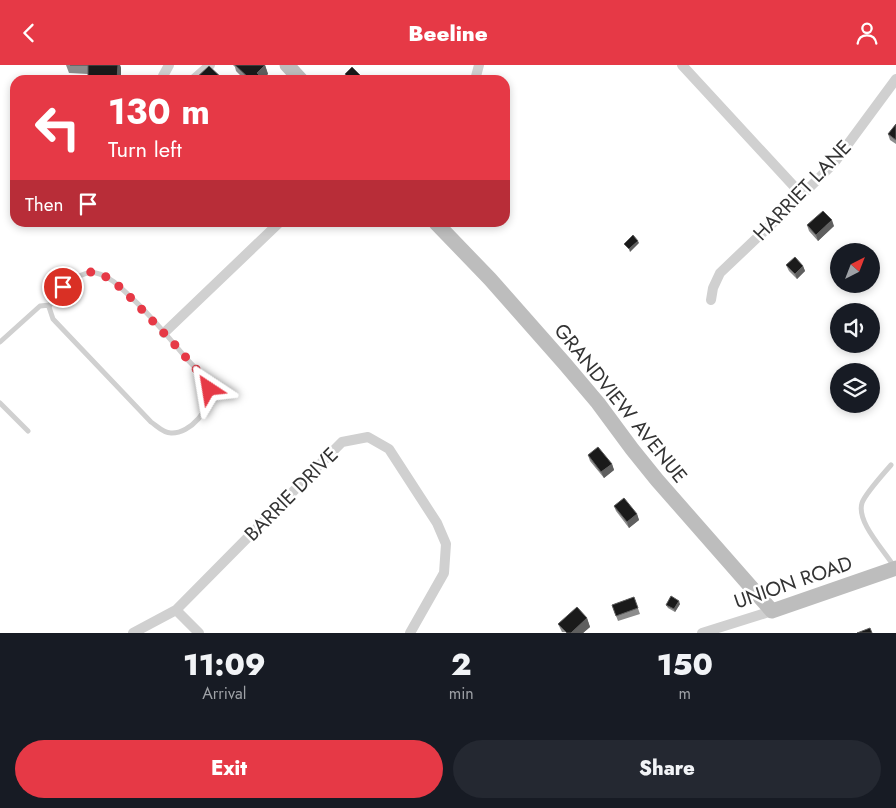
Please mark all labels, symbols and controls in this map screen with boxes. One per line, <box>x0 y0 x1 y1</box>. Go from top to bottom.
text: Beeline <box>408 17 488 49</box>
icon: back <box>15 19 43 47</box>
icon: person <box>853 19 881 47</box>
text: 130 m <box>108 87 210 137</box>
icon: left <box>25 95 90 160</box>
text: Turn left <box>108 133 182 165</box>
street label: HARRIET LANE <box>747 133 858 247</box>
icon: arrive <box>74 190 102 218</box>
text: Then <box>25 191 64 218</box>
north arrow <box>830 243 880 293</box>
map controls <box>830 243 880 413</box>
pin <box>42 266 84 308</box>
icon: arrive <box>49 273 77 301</box>
button: sound <box>830 303 880 353</box>
street label: GRANDVIEW AVENUE <box>547 317 694 489</box>
position arrow <box>182 362 234 414</box>
button: layers <box>830 363 880 413</box>
street label: BARRIE DRIVE <box>238 441 345 548</box>
street label: UNION ROAD <box>730 549 856 616</box>
text: 11:09 <box>183 643 266 686</box>
text: 2 <box>451 643 471 686</box>
text: 150 <box>657 643 713 686</box>
text: Arrival <box>202 682 246 705</box>
text: min <box>449 682 474 705</box>
text: m <box>679 682 691 705</box>
button: Exit <box>15 740 443 798</box>
button: Share <box>453 740 881 798</box>

